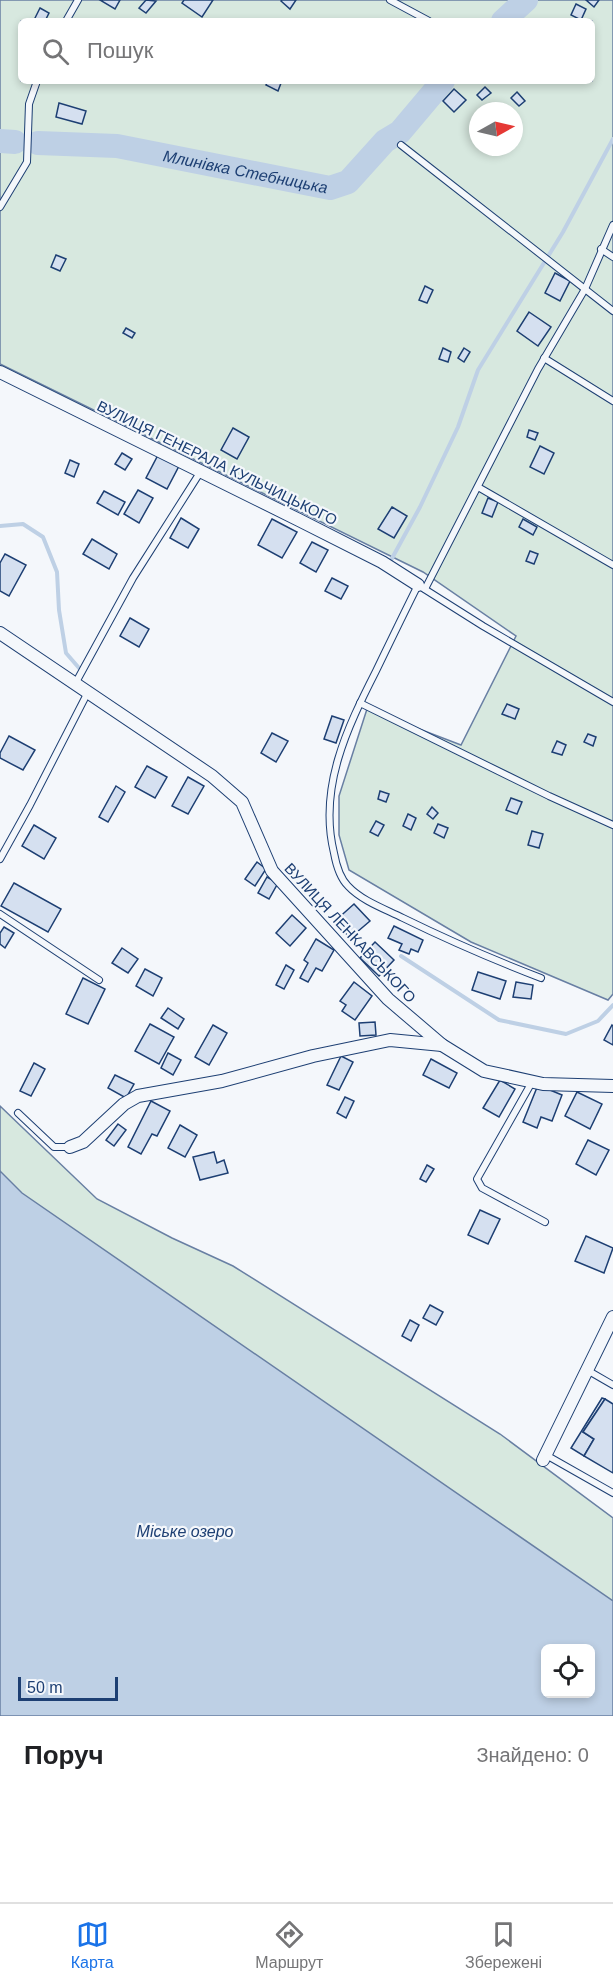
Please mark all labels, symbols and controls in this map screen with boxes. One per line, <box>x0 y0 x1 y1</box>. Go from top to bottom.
search box <box>18 18 595 84</box>
icon: search <box>39 35 72 68</box>
text: Пошук <box>87 38 153 63</box>
north arrow <box>469 102 523 156</box>
water label: Млинівка Стебницька <box>162 147 329 196</box>
street label: ВУЛИЦЯ ГЕНЕРАЛА КУЛЬЧИЦЬКОГО <box>94 397 340 528</box>
street label: ВУЛИЦЯ ЛЕНКАВСЬКОГО <box>281 860 419 1006</box>
water label: Міське озеро <box>137 1523 234 1540</box>
map controls <box>541 1644 595 1698</box>
button: locate <box>541 1644 595 1698</box>
scale bar <box>18 1674 118 1702</box>
text: 50 m <box>27 1679 63 1696</box>
text: Поруч <box>24 1740 104 1770</box>
text: Знайдено: 0 <box>476 1744 589 1766</box>
tab: Карта <box>71 1918 114 1972</box>
tab: Маршрут <box>255 1918 323 1972</box>
tab: Збережені <box>465 1918 542 1972</box>

